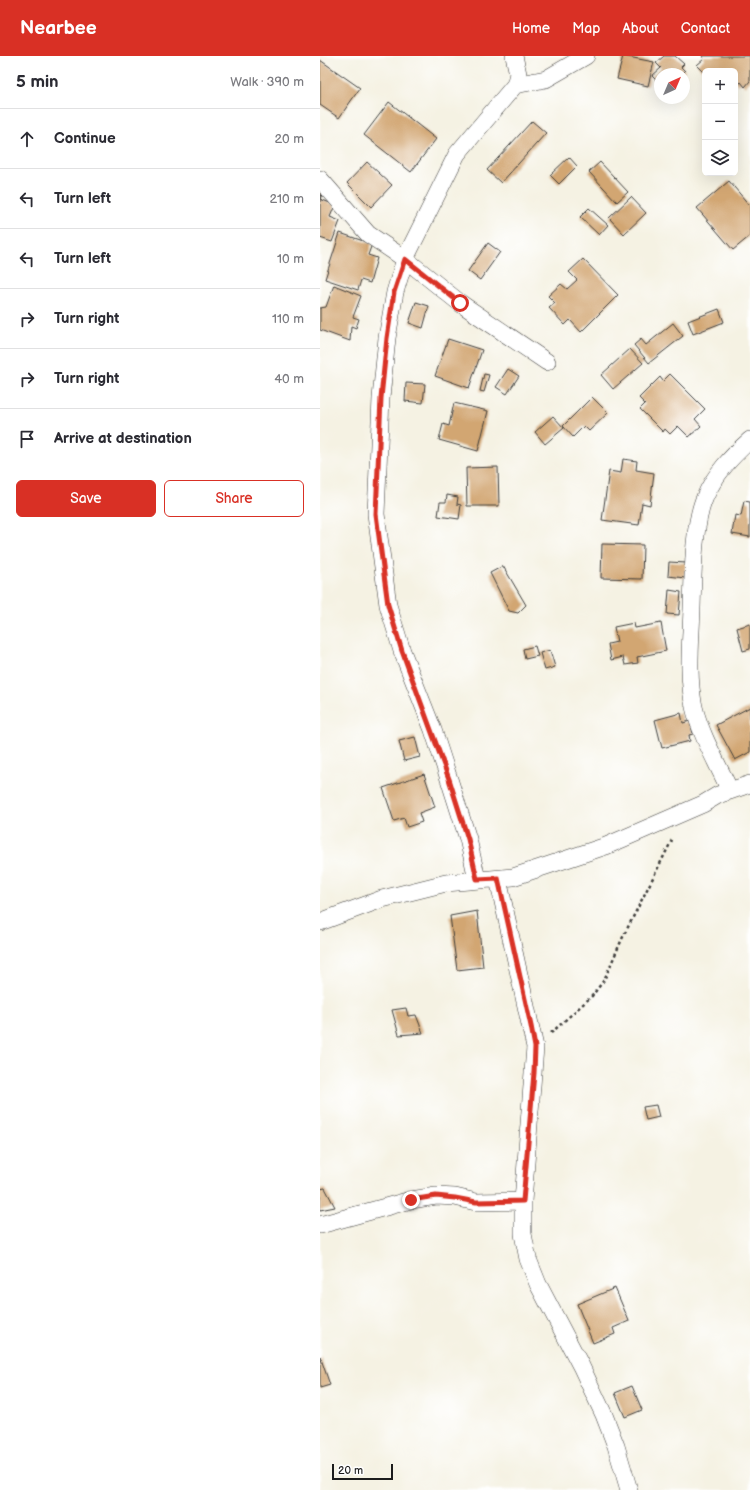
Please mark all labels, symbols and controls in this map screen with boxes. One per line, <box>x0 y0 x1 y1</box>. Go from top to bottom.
text: Nearbee <box>20 17 97 40</box>
text: Home <box>512 20 550 37</box>
text: Map <box>572 20 600 37</box>
text: About <box>622 20 659 37</box>
text: Contact <box>681 20 730 37</box>
north arrow <box>654 68 690 104</box>
map controls <box>702 68 738 176</box>
button: + <box>702 68 738 104</box>
text: 5 min <box>16 72 59 92</box>
text: Walk · 390 m <box>230 74 304 90</box>
button: − <box>702 104 738 140</box>
icon: ahead <box>16 128 38 150</box>
text: Continue <box>54 129 116 148</box>
text: 20 m <box>274 131 304 147</box>
button: layers <box>702 140 738 176</box>
icon: left <box>16 188 38 210</box>
text: Turn left <box>54 189 111 208</box>
text: 210 m <box>270 191 304 207</box>
icon: left <box>16 248 38 270</box>
text: Turn left <box>54 249 111 268</box>
text: 10 m <box>277 251 304 267</box>
route start <box>451 294 469 312</box>
icon: right <box>16 308 38 330</box>
text: Turn right <box>54 309 119 328</box>
text: 110 m <box>272 311 304 327</box>
icon: right <box>16 368 38 390</box>
text: Turn right <box>54 369 119 388</box>
text: 40 m <box>274 371 304 387</box>
icon: arrive <box>16 428 38 450</box>
text: Arrive at destination <box>54 429 192 448</box>
button: Save <box>16 480 156 517</box>
button: Share <box>164 480 304 517</box>
route end <box>402 1191 420 1209</box>
scale bar <box>332 1462 393 1481</box>
text: 20 m <box>338 1464 363 1477</box>

